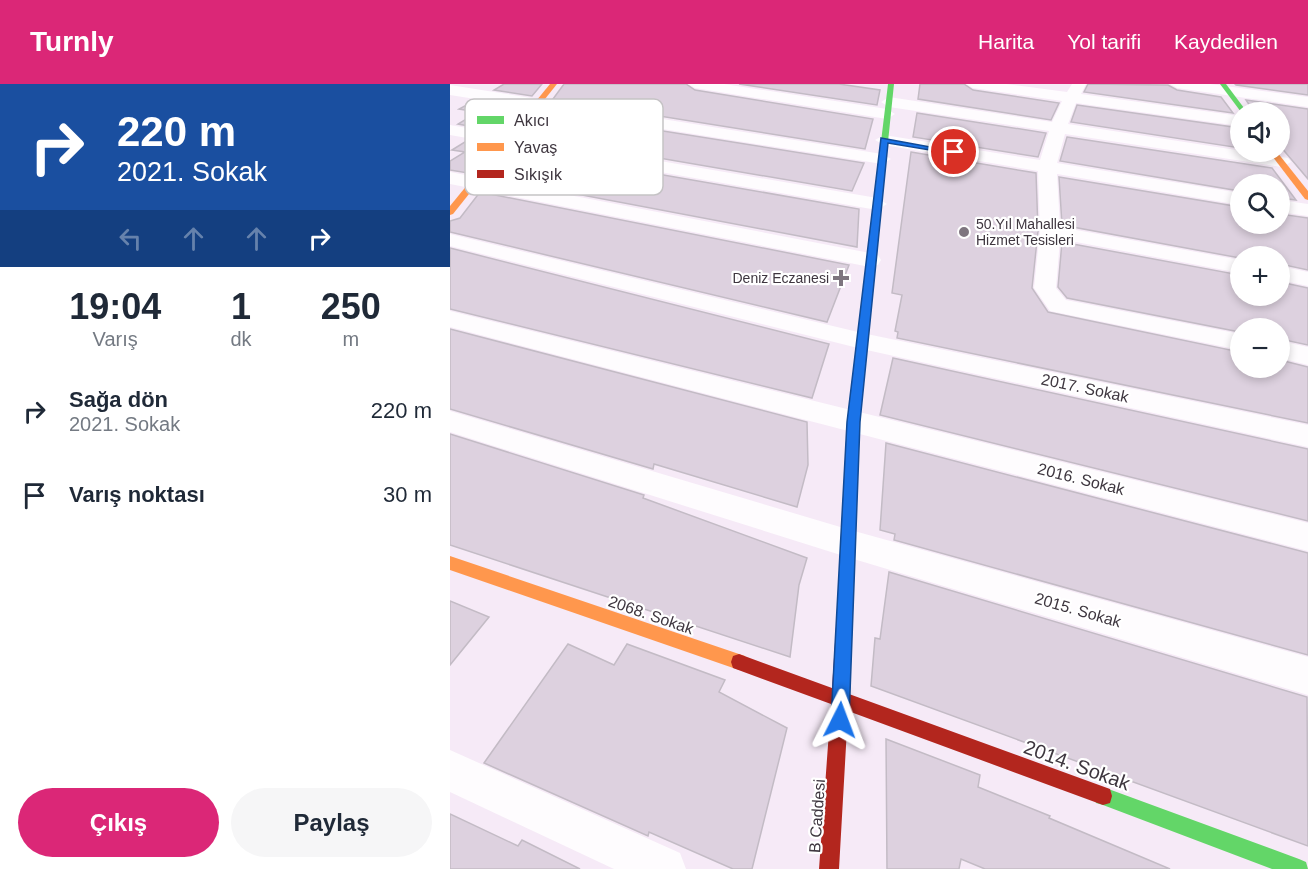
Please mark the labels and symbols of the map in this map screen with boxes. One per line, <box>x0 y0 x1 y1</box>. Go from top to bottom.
legend <box>465 99 663 195</box>
text: Akıcı <box>514 112 550 129</box>
pin <box>928 126 979 177</box>
text: Yavaş <box>514 139 557 156</box>
text: Sıkışık <box>514 166 563 183</box>
place label: 50.Yıl Mahallesi Hizmet Tesisleri <box>976 216 1075 248</box>
marker: 50.Yıl Mahallesi Hizmet Tesisleri <box>957 225 971 239</box>
place label: Deniz Eczanesi <box>733 270 829 286</box>
marker: Deniz Eczanesi <box>834 271 848 285</box>
street label: 2017. Sokak <box>1040 370 1131 406</box>
street label: 2016. Sokak <box>1036 460 1127 498</box>
street label: 2015. Sokak <box>1033 590 1124 631</box>
street label: 2068. Sokak <box>606 592 697 638</box>
position arrow <box>808 688 872 752</box>
street label: 2014. Sokak <box>1021 736 1134 795</box>
street label: B Caddesi <box>806 779 828 853</box>

